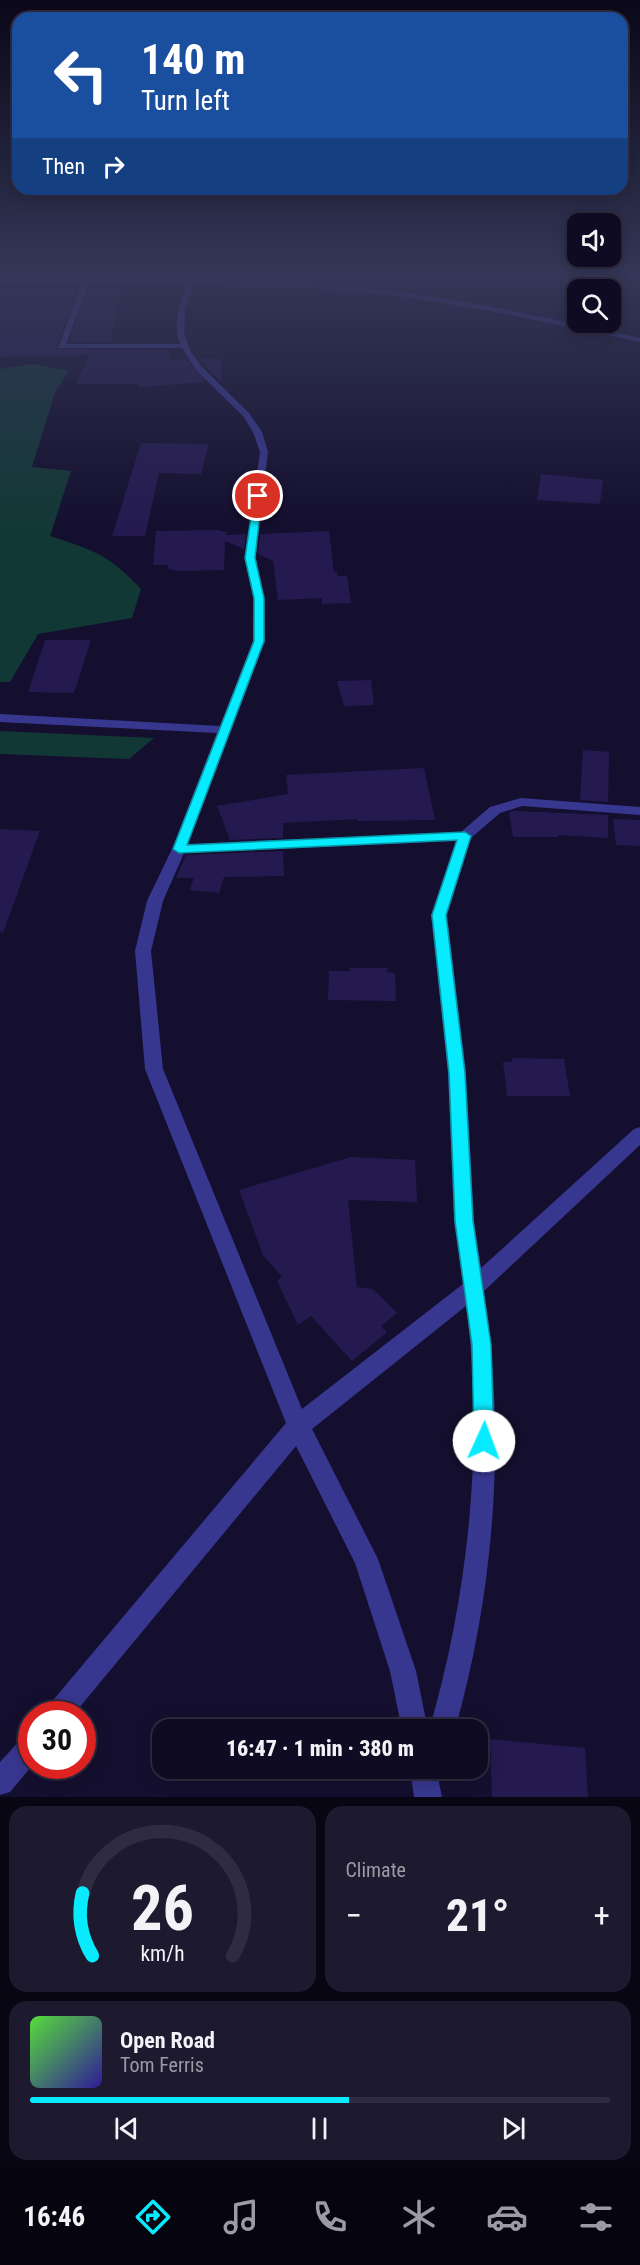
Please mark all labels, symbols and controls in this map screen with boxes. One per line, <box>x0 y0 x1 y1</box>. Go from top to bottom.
text: 140 m <box>141 35 246 84</box>
icon: left <box>42 36 120 114</box>
text: Turn left <box>141 85 230 117</box>
icon: right <box>97 150 130 183</box>
text: Then <box>42 154 85 179</box>
map controls <box>567 213 621 333</box>
button: sound <box>567 213 621 267</box>
button: search <box>567 279 621 333</box>
pin <box>232 470 283 521</box>
icon: arrive <box>241 479 274 512</box>
position arrow <box>452 1409 516 1473</box>
speed limit sign: 30 <box>18 1701 96 1779</box>
text: 16:47 · 1 min · 380 m <box>226 1736 414 1761</box>
text: Climate <box>346 1858 406 1882</box>
text: 26 <box>131 1872 194 1945</box>
text: 21° <box>446 1889 510 1942</box>
text: − <box>346 1896 362 1935</box>
text: + <box>594 1896 610 1935</box>
text: km/h <box>140 1941 184 1966</box>
text: Open Road <box>120 2028 215 2053</box>
text: Tom Ferris <box>120 2053 204 2077</box>
icon: previous <box>110 2112 143 2145</box>
icon: pause <box>303 2112 336 2145</box>
icon: next <box>497 2112 530 2145</box>
icon: directions <box>132 2196 174 2238</box>
icon: music <box>220 2196 262 2238</box>
icon: phone <box>309 2196 351 2238</box>
icon: climate <box>398 2196 440 2238</box>
icon: car <box>486 2196 528 2238</box>
icon: filters <box>575 2196 617 2238</box>
text: 16:46 <box>23 2201 85 2233</box>

